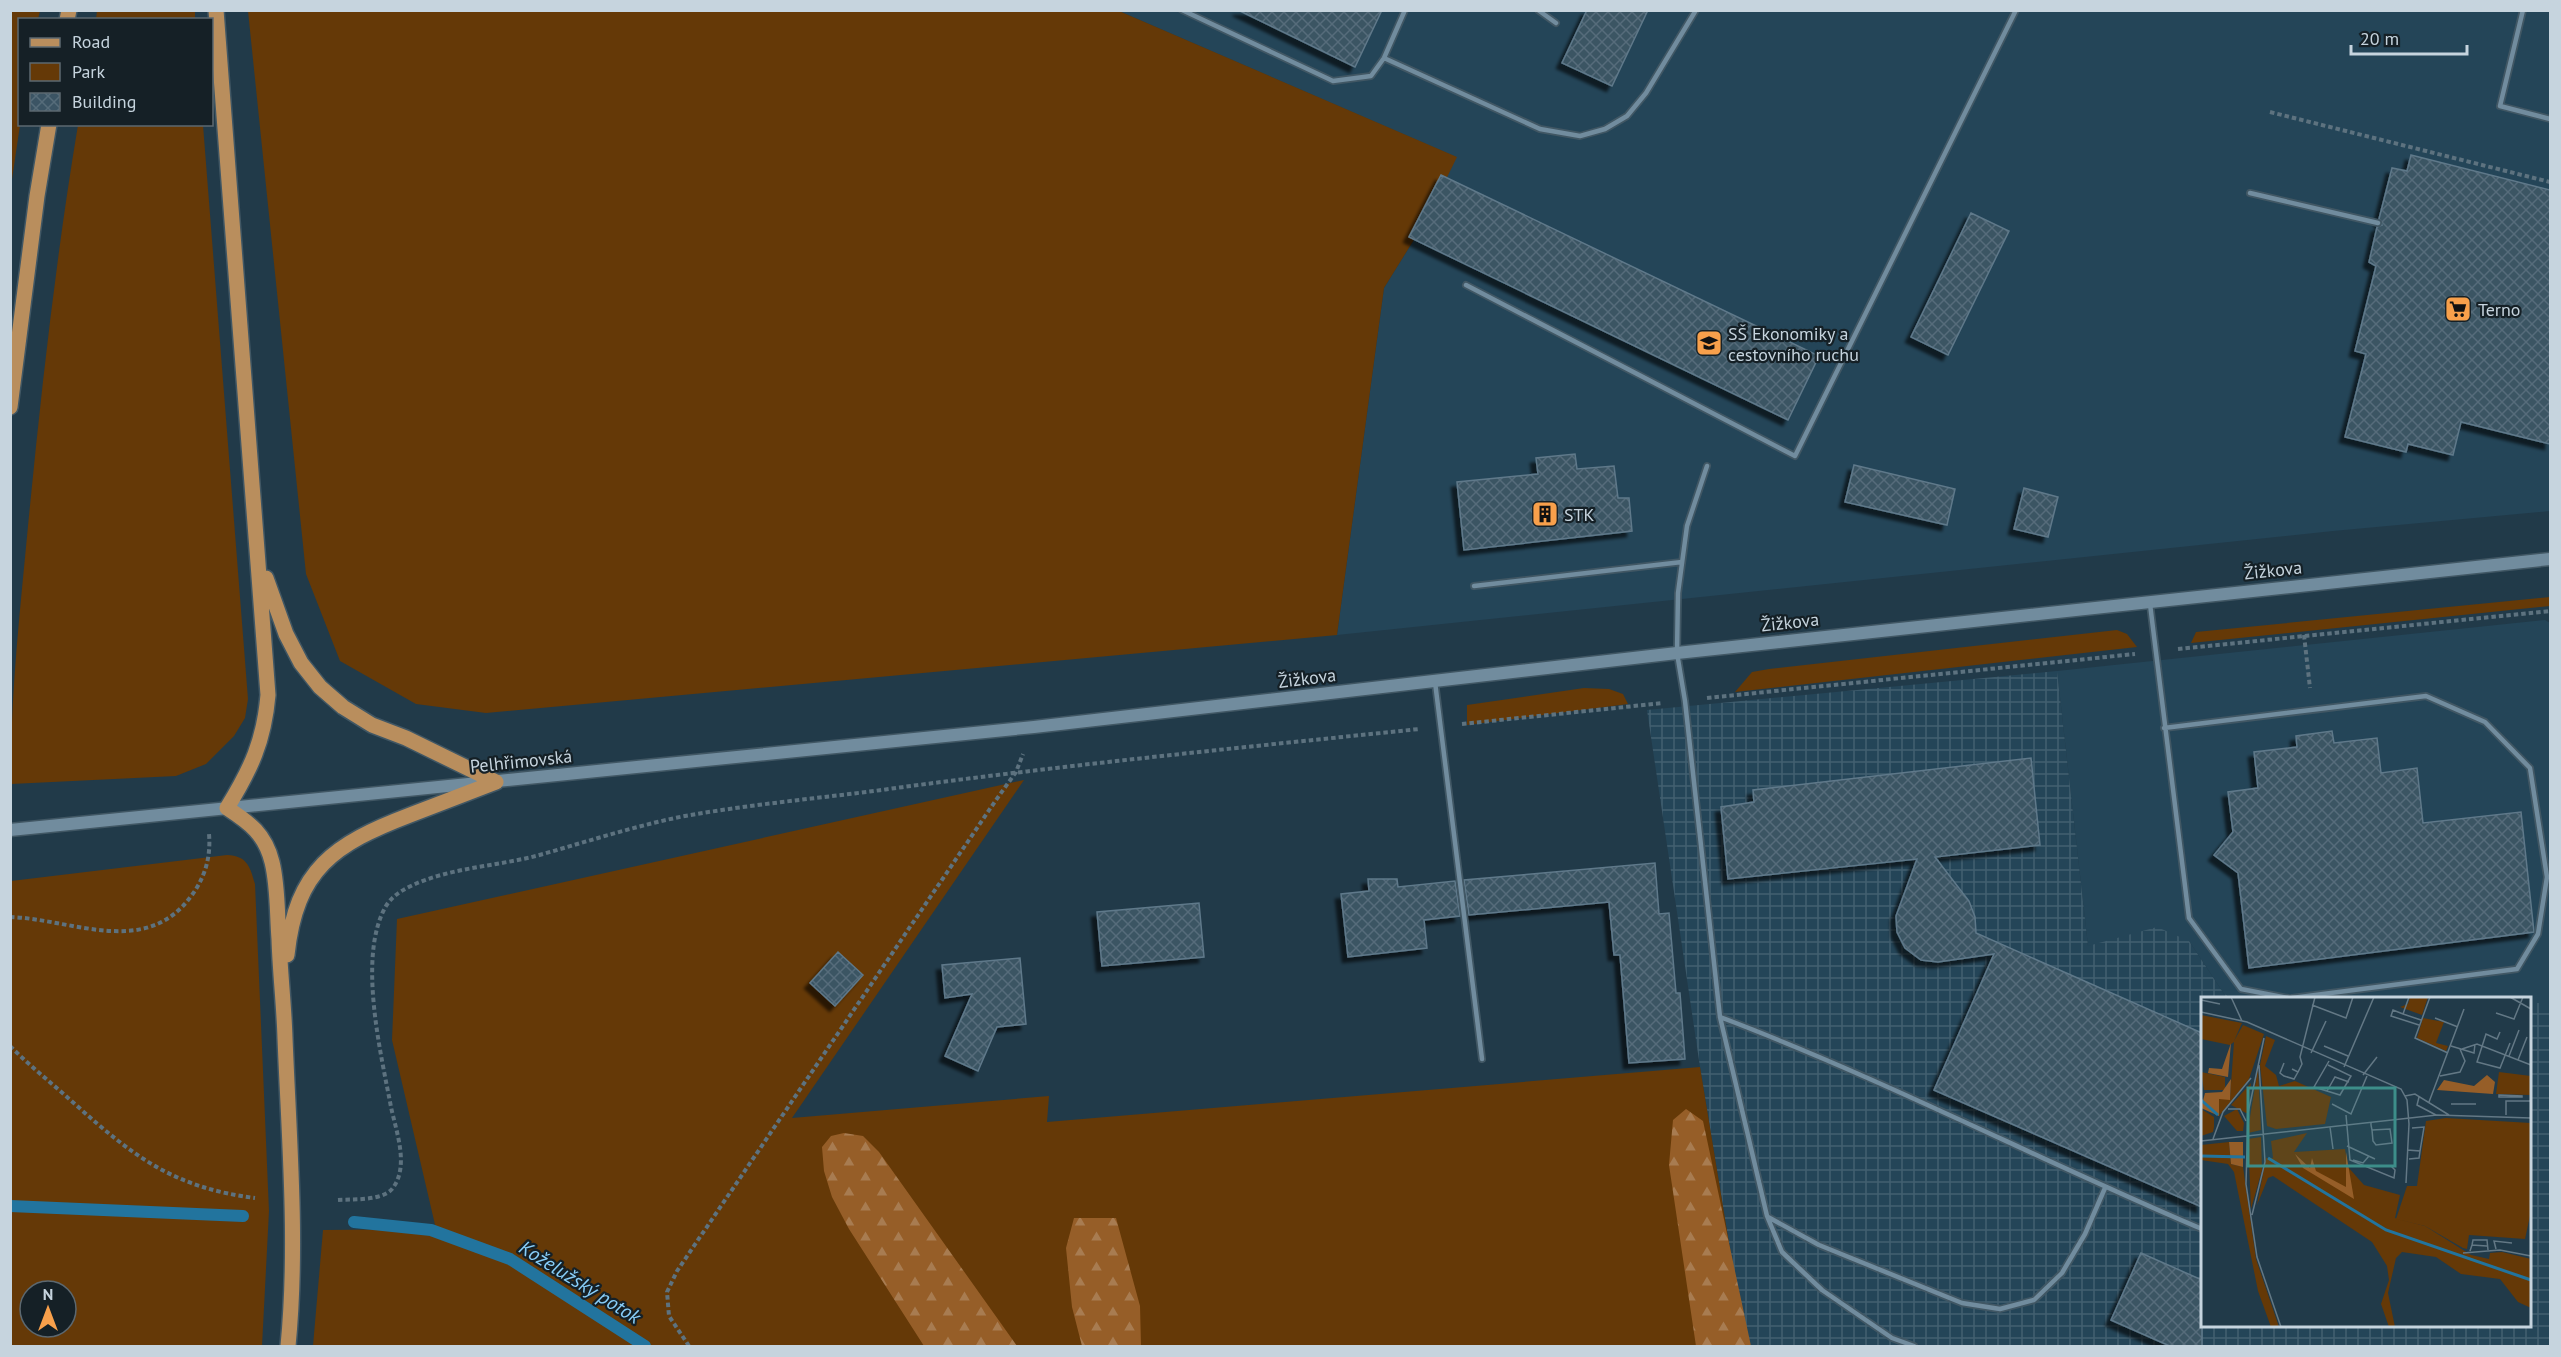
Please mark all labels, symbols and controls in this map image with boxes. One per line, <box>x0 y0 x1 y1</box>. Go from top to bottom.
legend <box>18 18 213 126</box>
scale bar <box>2351 18 2466 56</box>
text: 20 m <box>2360 27 2399 50</box>
text: Road <box>72 30 110 53</box>
text: Park <box>72 60 105 83</box>
text: Building <box>72 90 136 113</box>
supermarket icon: Terno <box>2443 294 2473 324</box>
place label: Terno <box>2478 298 2520 321</box>
place label: SŠ Ekonomiky a cestovního ruchu <box>1728 322 1859 366</box>
school or university icon: SŠ Ekonomiky a cestovního ruchu <box>1694 328 1724 358</box>
building icon: STK <box>1530 499 1560 529</box>
place label: STK <box>1564 503 1595 526</box>
street label: Žižkova <box>2243 556 2303 584</box>
street label: Žižkova <box>1760 608 1820 636</box>
street label: Žižkova <box>1277 663 1337 693</box>
street label: Pelhřimovská <box>469 744 573 778</box>
inset map <box>2201 997 2531 1327</box>
water label: Koželužský potok <box>514 1234 646 1330</box>
north arrow <box>18 1279 78 1339</box>
text: N <box>43 1284 53 1304</box>

